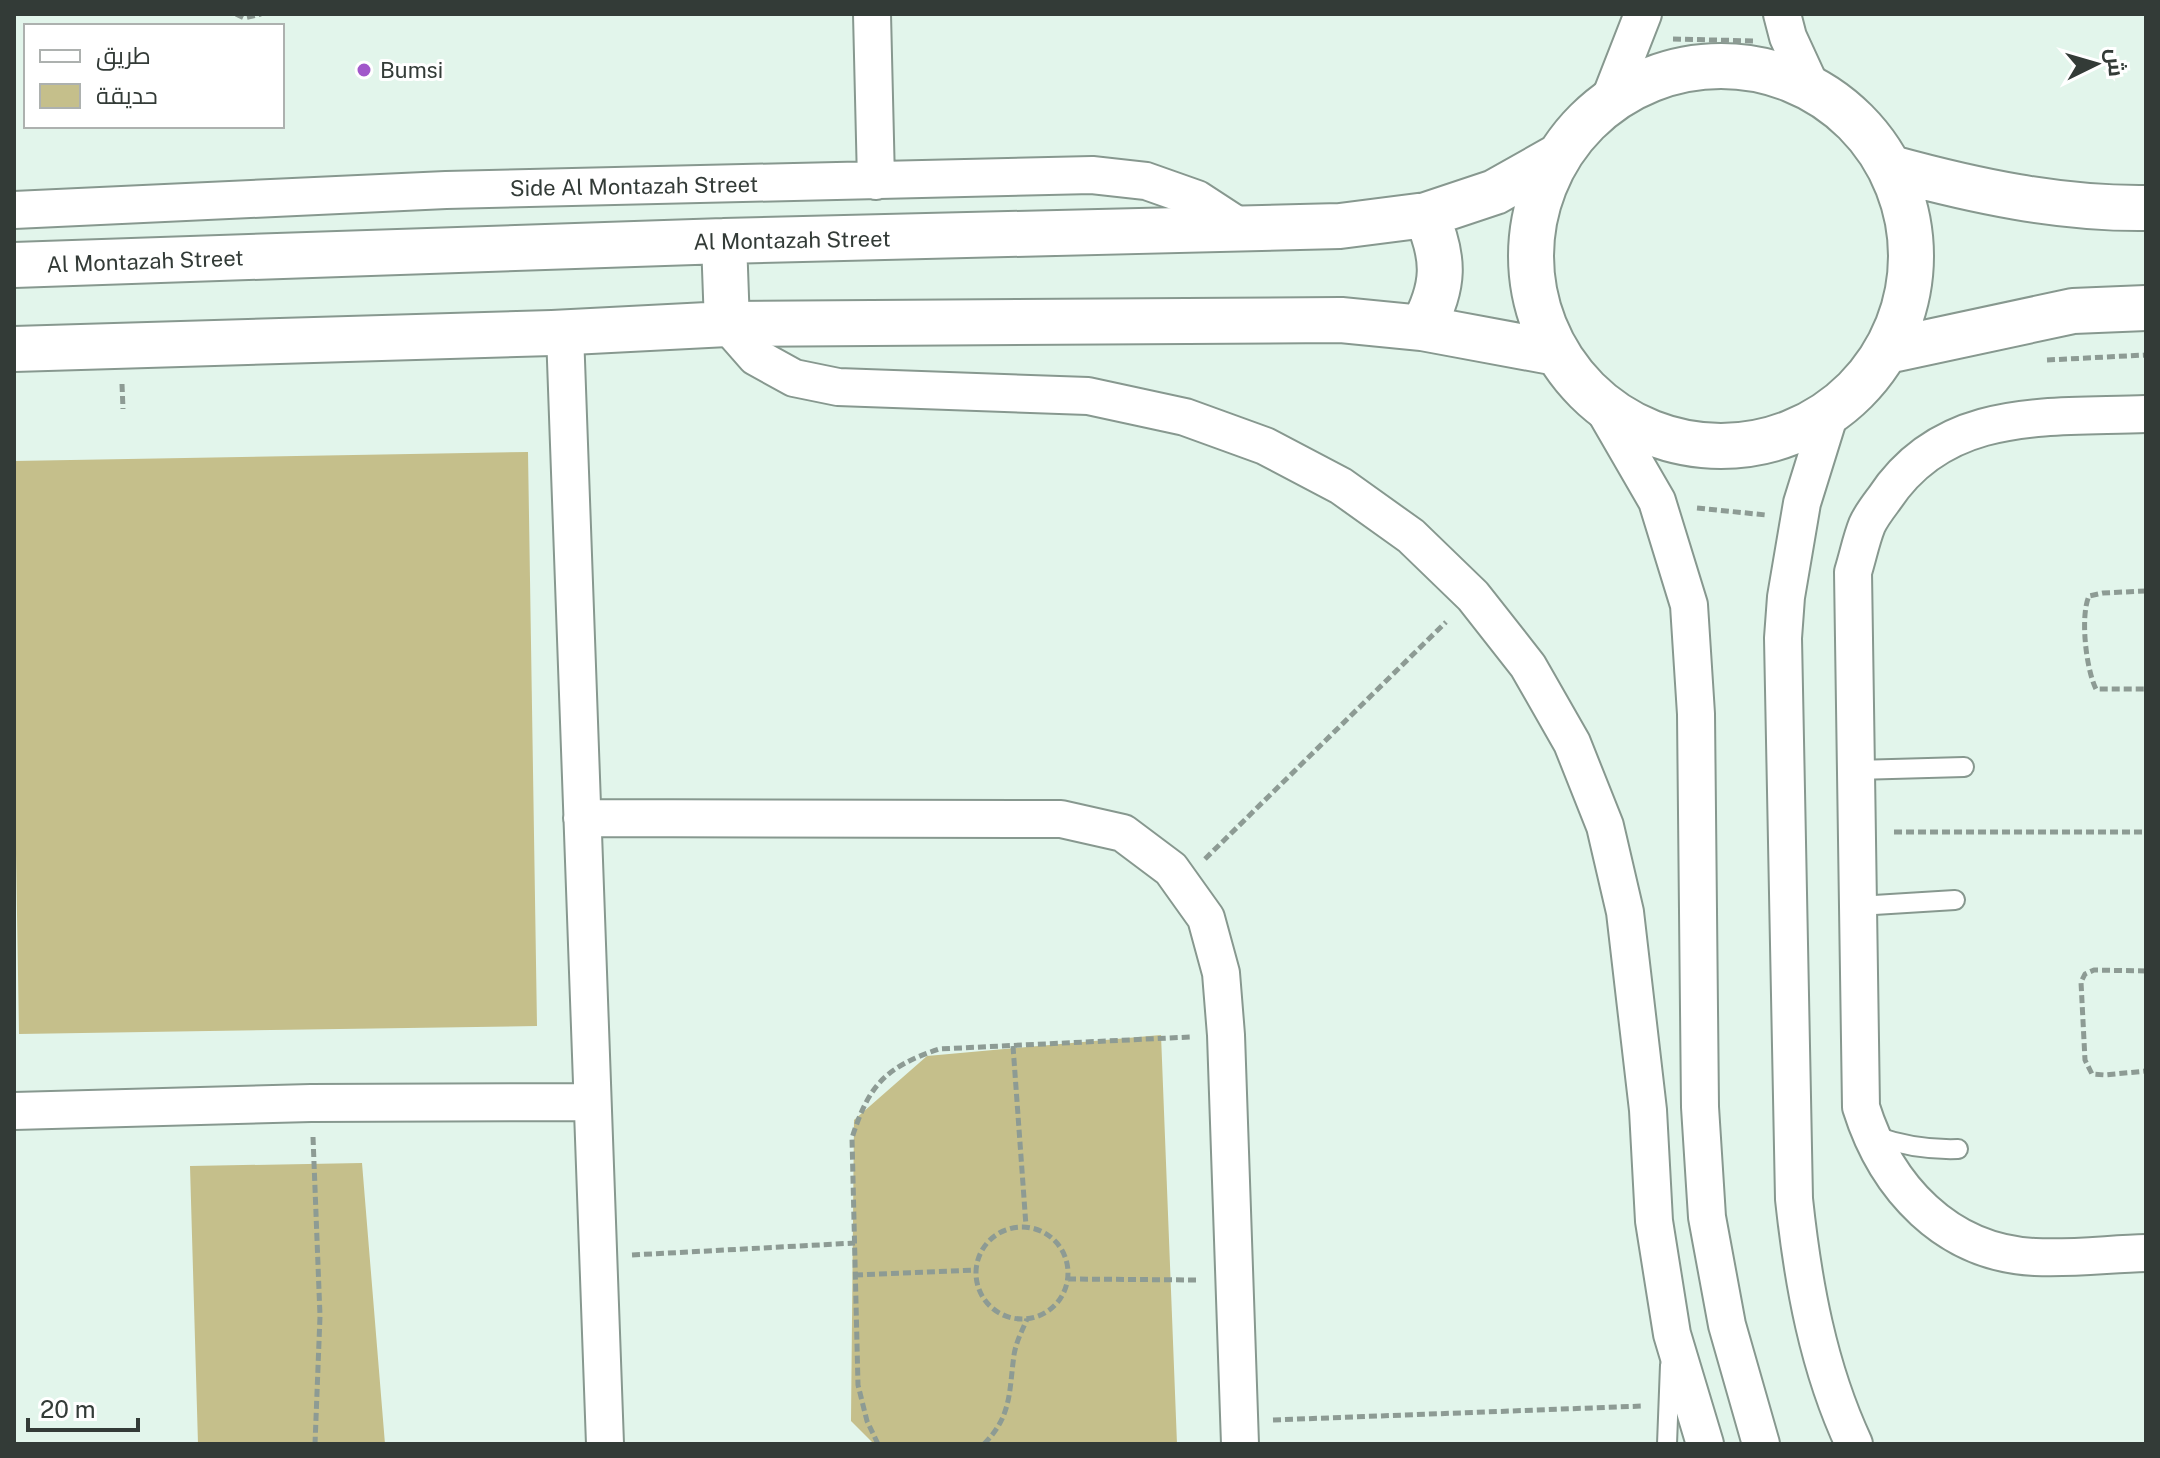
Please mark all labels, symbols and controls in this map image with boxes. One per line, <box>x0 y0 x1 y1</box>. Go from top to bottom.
legend <box>24 24 284 128</box>
north arrow <box>2056 24 2136 104</box>
text: طريق <box>96 41 151 71</box>
text: ش <box>2101 47 2130 78</box>
place label: Bumsi <box>380 57 443 83</box>
marker: Bumsi <box>355 61 373 79</box>
text: حديقة <box>96 81 158 109</box>
street label: Side Al Montazah Street <box>510 171 758 201</box>
street label: Al Montazah Street <box>693 225 891 255</box>
street label: Al Montazah Street <box>46 245 244 277</box>
scale bar <box>28 1382 138 1432</box>
text: 20 m <box>40 1395 96 1423</box>

